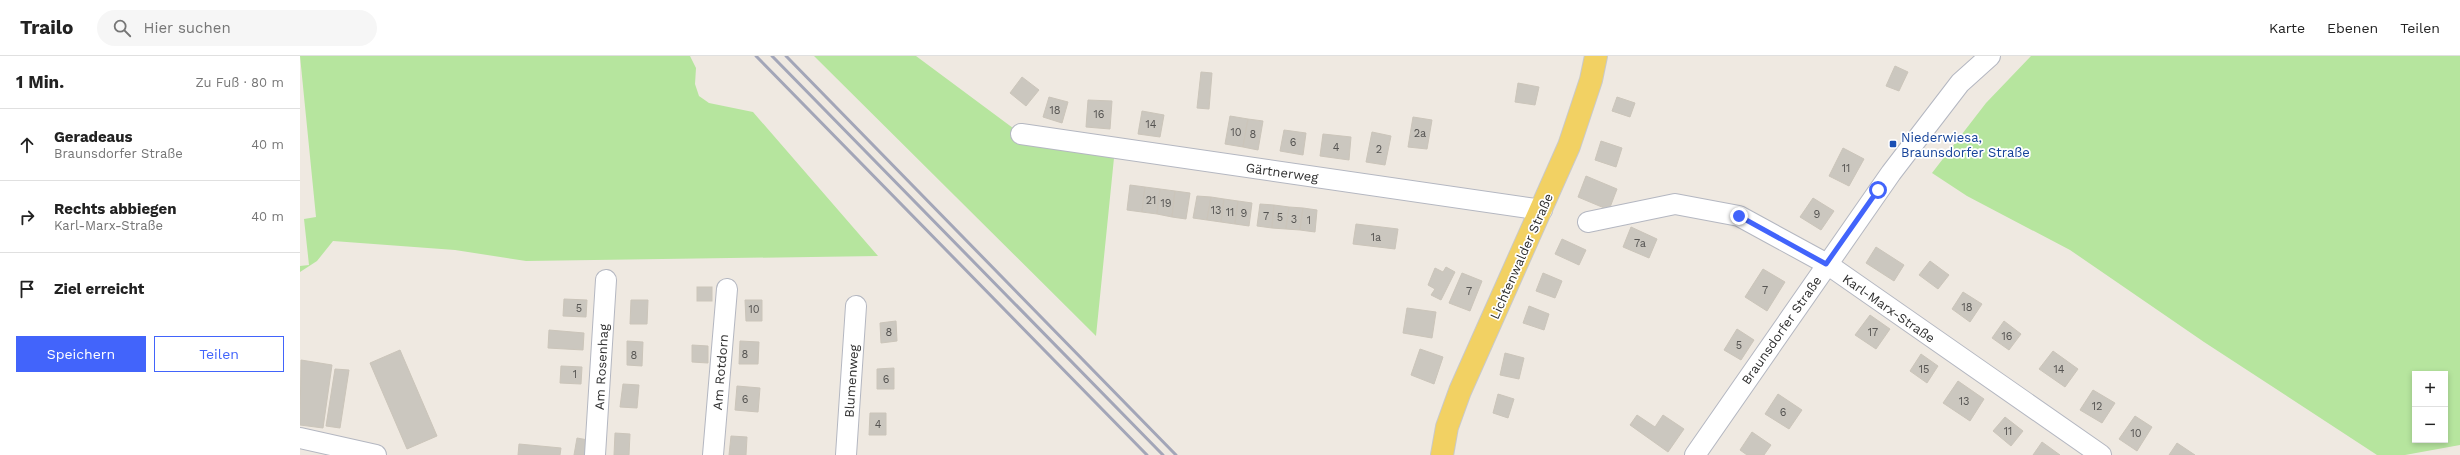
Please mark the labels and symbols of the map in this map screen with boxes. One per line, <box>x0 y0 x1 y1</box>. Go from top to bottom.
house number: 18 <box>1049 104 1061 117</box>
house number: 16 <box>1094 108 1105 121</box>
house number: 14 <box>1145 118 1157 131</box>
house number: 10 <box>1230 126 1242 139</box>
house number: 2a <box>1414 127 1426 140</box>
house number: 8 <box>1250 128 1257 141</box>
place label: Niederwiesa, Braunsdorfer Straße <box>1901 130 2030 160</box>
house number: 6 <box>1290 136 1297 149</box>
marker: Niederwiesa, Braunsdorfer Straße <box>1888 139 1898 149</box>
house number: 4 <box>1333 141 1340 154</box>
house number: 2 <box>1376 143 1382 156</box>
street label: Gärtnerweg <box>1245 160 1319 185</box>
house number: 11 <box>1842 162 1850 175</box>
route start <box>1869 181 1887 199</box>
street label: Lichtenwalder Straße <box>1487 191 1556 322</box>
house number: 21 <box>1146 194 1156 207</box>
house number: 19 <box>1160 197 1172 210</box>
house number: 13 <box>1211 204 1221 217</box>
house number: 11 <box>1226 206 1234 219</box>
house number: 9 <box>1241 207 1248 220</box>
route end <box>1730 207 1748 225</box>
house number: 9 <box>1814 208 1821 221</box>
house number: 7 <box>1263 210 1269 223</box>
house number: 5 <box>1277 211 1283 224</box>
house number: 3 <box>1291 213 1297 226</box>
house number: 1 <box>1307 214 1311 227</box>
house number: 1a <box>1371 231 1381 244</box>
house number: 7a <box>1634 237 1646 250</box>
street label: Karl-Marx-Straße <box>1840 271 1938 346</box>
street label: Braunsdorfer Straße <box>1738 273 1824 387</box>
house number: 7 <box>1762 284 1768 297</box>
house number: 7 <box>1466 285 1472 298</box>
house number: 18 <box>1961 301 1973 314</box>
house number: 5 <box>576 302 582 315</box>
house number: 10 <box>748 303 760 316</box>
street label: Am Rosenhag <box>592 323 611 411</box>
house number: 8 <box>886 326 893 339</box>
house number: 17 <box>1868 326 1878 339</box>
house number: 16 <box>2002 330 2013 343</box>
street label: Am Rotdorn <box>710 333 731 411</box>
house number: 5 <box>1736 339 1742 352</box>
street label: Blumenweg <box>841 344 862 418</box>
house number: 8 <box>742 348 749 361</box>
house number: 8 <box>631 349 638 362</box>
house number: 15 <box>1919 363 1929 376</box>
house number: 14 <box>2053 363 2065 376</box>
house number: 1 <box>573 368 577 381</box>
house number: 6 <box>883 373 890 386</box>
house number: 6 <box>742 393 749 406</box>
house number: 13 <box>1959 395 1969 408</box>
house number: 12 <box>2092 400 2102 413</box>
house number: 6 <box>1780 406 1787 419</box>
house number: 4 <box>875 418 882 431</box>
house number: 11 <box>2004 425 2012 438</box>
house number: 10 <box>2130 427 2142 440</box>

